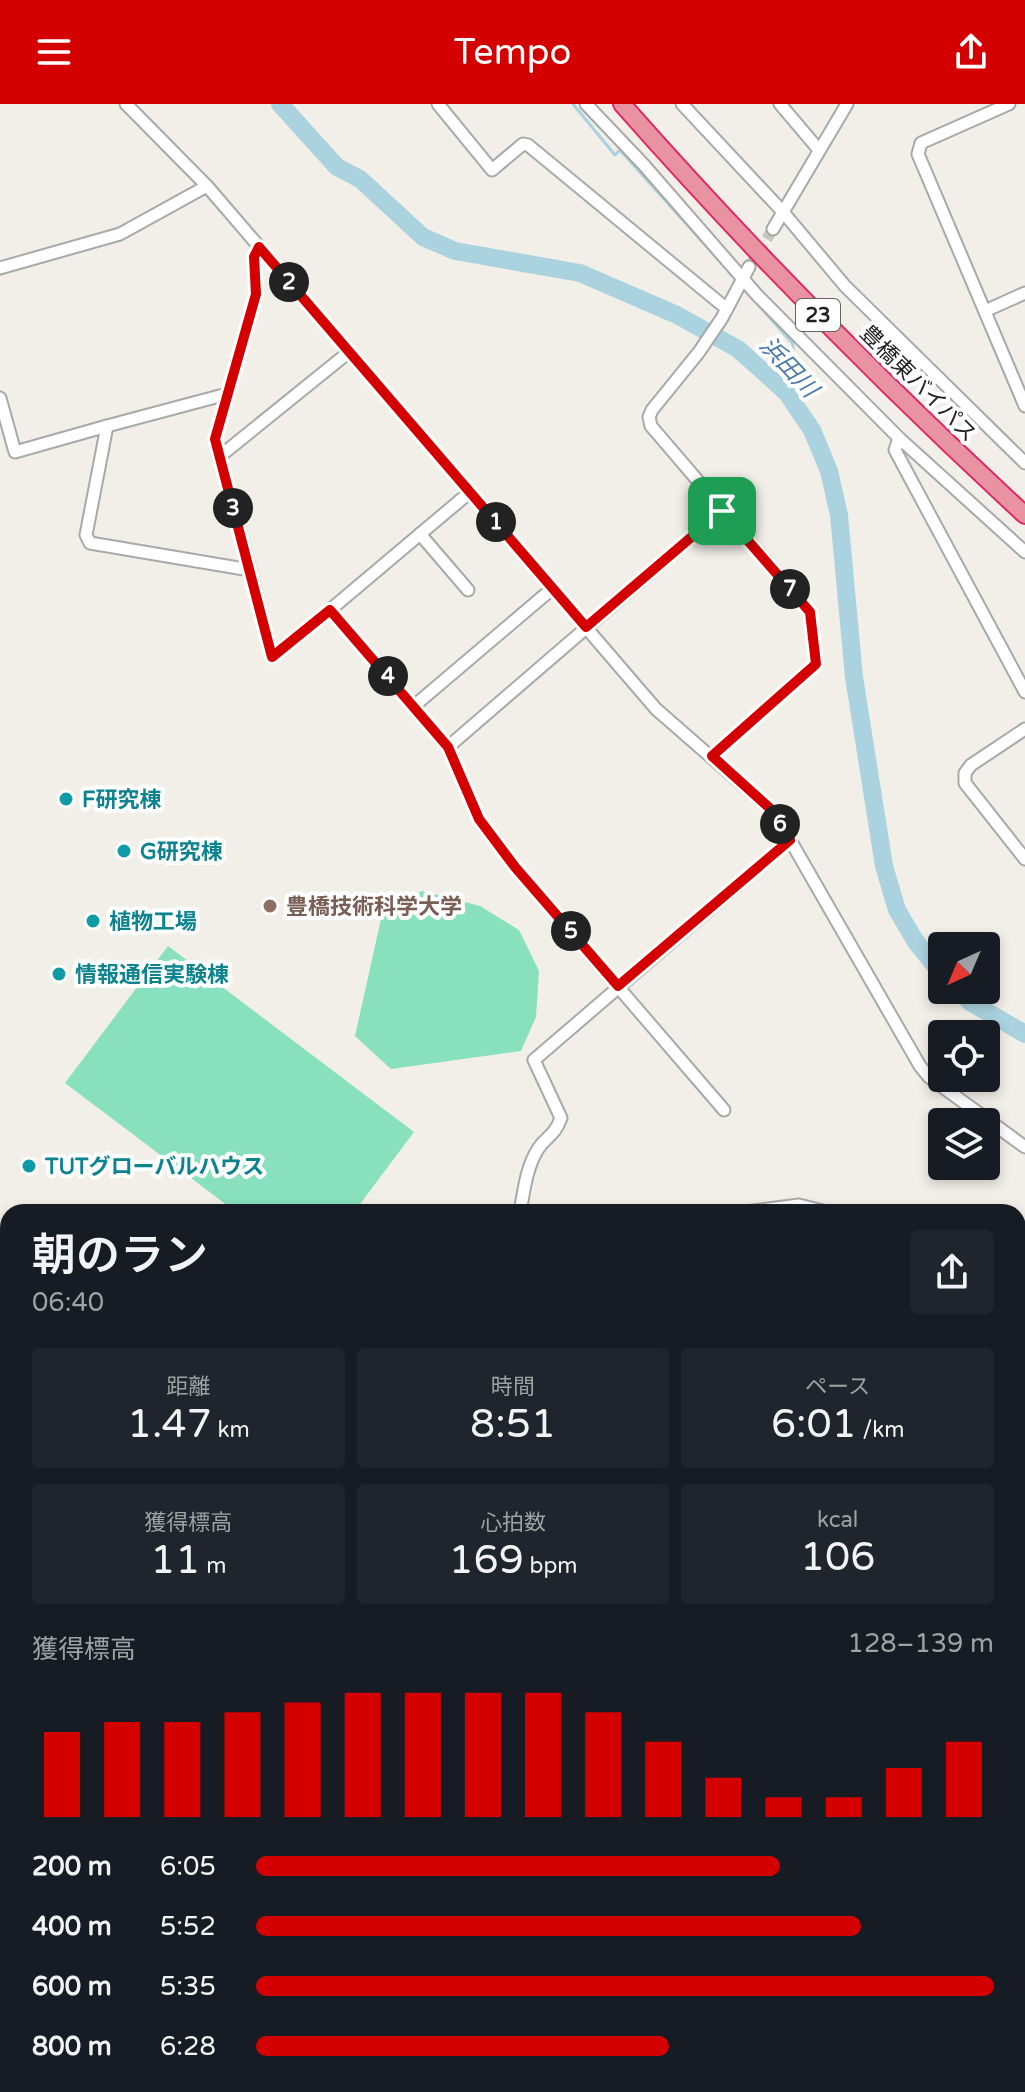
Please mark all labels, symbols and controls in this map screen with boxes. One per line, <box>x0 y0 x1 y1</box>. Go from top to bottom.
icon: menu <box>32 30 76 74</box>
icon: share <box>949 30 993 74</box>
text: Tempo <box>454 31 571 74</box>
pin: 2 <box>269 262 309 302</box>
text: 2 <box>282 269 296 295</box>
road number: 23 <box>796 299 840 331</box>
street label: 豊橋東バイパス <box>855 320 982 447</box>
water label: 浜田川 <box>753 331 826 406</box>
pin <box>688 477 756 545</box>
pin: 3 <box>213 488 253 528</box>
icon: arrive <box>700 489 744 533</box>
text: 3 <box>226 495 240 521</box>
pin: 1 <box>476 502 516 542</box>
text: 1 <box>489 509 503 535</box>
pin: 7 <box>770 569 810 609</box>
text: 7 <box>783 576 797 602</box>
pin: 4 <box>368 656 408 696</box>
text: 4 <box>381 663 395 689</box>
place label: F研究棟 <box>82 787 161 813</box>
marker: F研究棟 <box>57 790 75 808</box>
pin: 6 <box>760 804 800 844</box>
text: 6 <box>773 811 787 837</box>
place label: G研究棟 <box>140 839 223 865</box>
marker: G研究棟 <box>115 842 133 860</box>
place label: 豊橋技術科学大学 <box>286 894 462 920</box>
marker: 豊橋技術科学大学 <box>261 897 279 915</box>
place label: 植物工場 <box>109 909 197 935</box>
pin: 5 <box>551 911 591 951</box>
marker: 植物工場 <box>84 912 102 930</box>
text: 5 <box>564 918 578 944</box>
north arrow <box>928 932 1000 1004</box>
map controls <box>928 932 1000 1180</box>
place label: 情報通信実験棟 <box>75 962 229 988</box>
marker: 情報通信実験棟 <box>50 965 68 983</box>
button: locate <box>928 1020 1000 1092</box>
button: layers <box>928 1108 1000 1180</box>
place label: TUTグローバルハウス <box>44 1154 264 1180</box>
marker: TUTグローバルハウス <box>20 1157 38 1175</box>
text: 朝のラン <box>32 1230 208 1283</box>
button: share <box>910 1230 994 1314</box>
text: 06:40 <box>32 1287 104 1318</box>
text: 距離 <box>166 1374 210 1400</box>
text: 時間 <box>491 1374 535 1400</box>
text: ペース <box>805 1374 870 1400</box>
text: 1.47 <box>127 1400 212 1448</box>
text: 8:51 <box>470 1400 556 1448</box>
text: 6:01 <box>771 1400 857 1448</box>
text: km <box>212 1417 250 1443</box>
text: /km <box>857 1417 904 1443</box>
text: kcal <box>817 1507 858 1533</box>
text: 獲得標高 <box>144 1510 232 1536</box>
text: 心拍数 <box>480 1510 546 1536</box>
text: 106 <box>800 1533 875 1581</box>
text: 11 <box>150 1536 200 1584</box>
text: 169 <box>448 1536 524 1584</box>
text: m <box>200 1553 226 1579</box>
text: bpm <box>524 1553 578 1579</box>
text: 128–139 m <box>848 1628 994 1659</box>
text: 獲得標高 <box>32 1634 136 1665</box>
text: 200 m <box>32 1851 112 1882</box>
text: 6:05 <box>160 1851 216 1882</box>
text: 400 m <box>32 1911 112 1942</box>
text: 5:52 <box>160 1911 216 1942</box>
text: 600 m <box>32 1971 112 2002</box>
text: 5:35 <box>160 1971 216 2002</box>
text: 800 m <box>32 2031 112 2062</box>
text: 6:28 <box>160 2031 216 2062</box>

